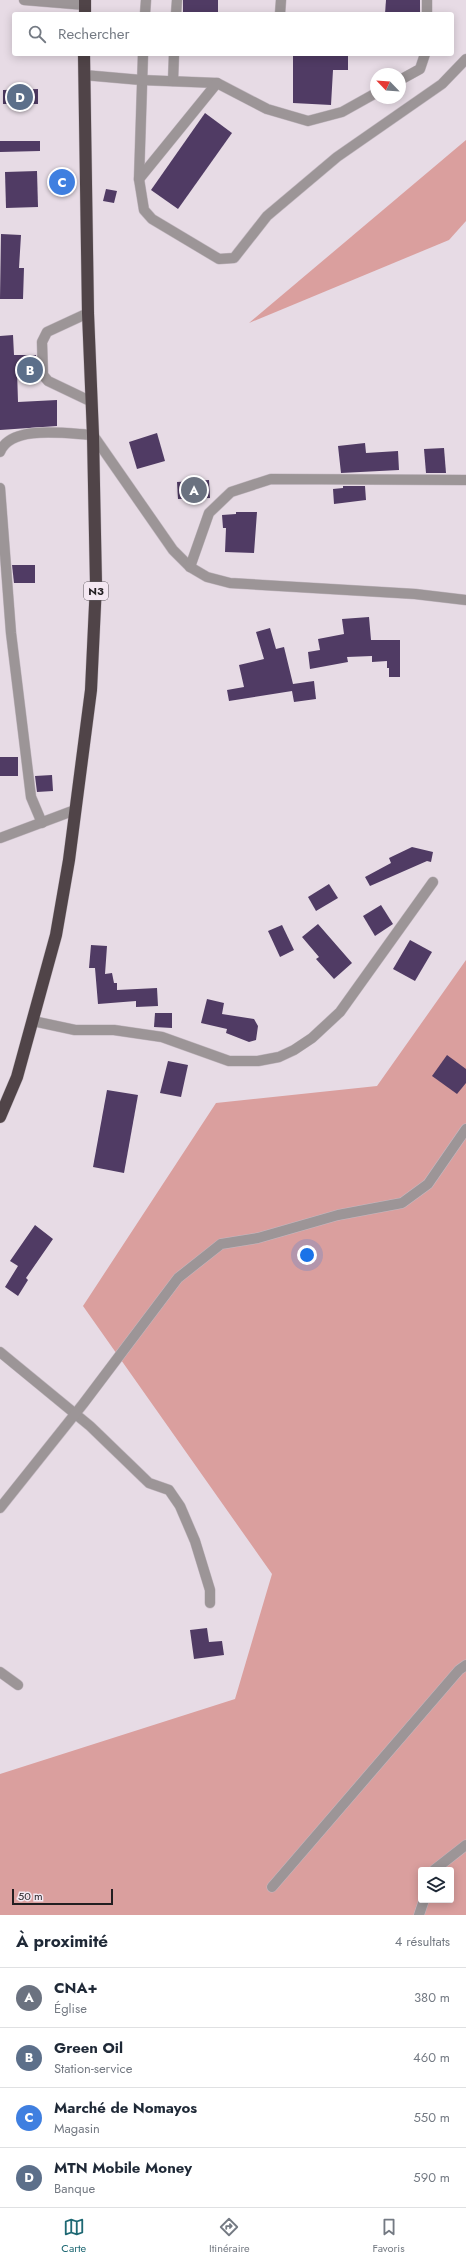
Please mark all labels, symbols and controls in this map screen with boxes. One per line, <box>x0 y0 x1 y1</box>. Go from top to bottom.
search box <box>12 12 454 56</box>
icon: search <box>26 23 48 45</box>
text: Rechercher <box>58 23 130 45</box>
north arrow <box>370 68 406 104</box>
pin: D <box>7 82 33 112</box>
pin: C <box>49 167 75 197</box>
pin: B <box>17 355 43 385</box>
pin: A <box>181 475 207 505</box>
road number: N3 <box>84 582 108 600</box>
your location <box>297 1245 317 1265</box>
map controls <box>418 1867 454 1903</box>
button: layers <box>418 1867 454 1903</box>
scale bar <box>12 1887 113 1906</box>
text: 50 m <box>18 1888 43 1904</box>
text: À proximité <box>16 1929 108 1953</box>
text: 4 résultats <box>395 1932 450 1951</box>
text: CNA+ <box>54 1977 98 1999</box>
text: A <box>24 1988 34 2007</box>
text: 380 m <box>414 1988 450 2007</box>
text: Église <box>54 1999 87 2018</box>
text: Green Oil <box>54 2037 123 2059</box>
text: B <box>25 2048 33 2067</box>
text: 460 m <box>413 2048 450 2067</box>
text: Station-service <box>54 2059 132 2078</box>
text: Marché de Nomayos <box>54 2097 197 2119</box>
text: C <box>24 2108 34 2127</box>
text: 550 m <box>413 2108 450 2127</box>
text: Magasin <box>54 2119 100 2138</box>
text: MTN Mobile Money <box>54 2157 192 2179</box>
text: D <box>24 2168 34 2187</box>
text: 590 m <box>413 2168 450 2187</box>
text: Banque <box>54 2179 95 2198</box>
tab: Carte <box>61 2216 86 2256</box>
tab: Itinéraire <box>209 2216 250 2256</box>
tab: Favoris <box>372 2216 405 2256</box>

